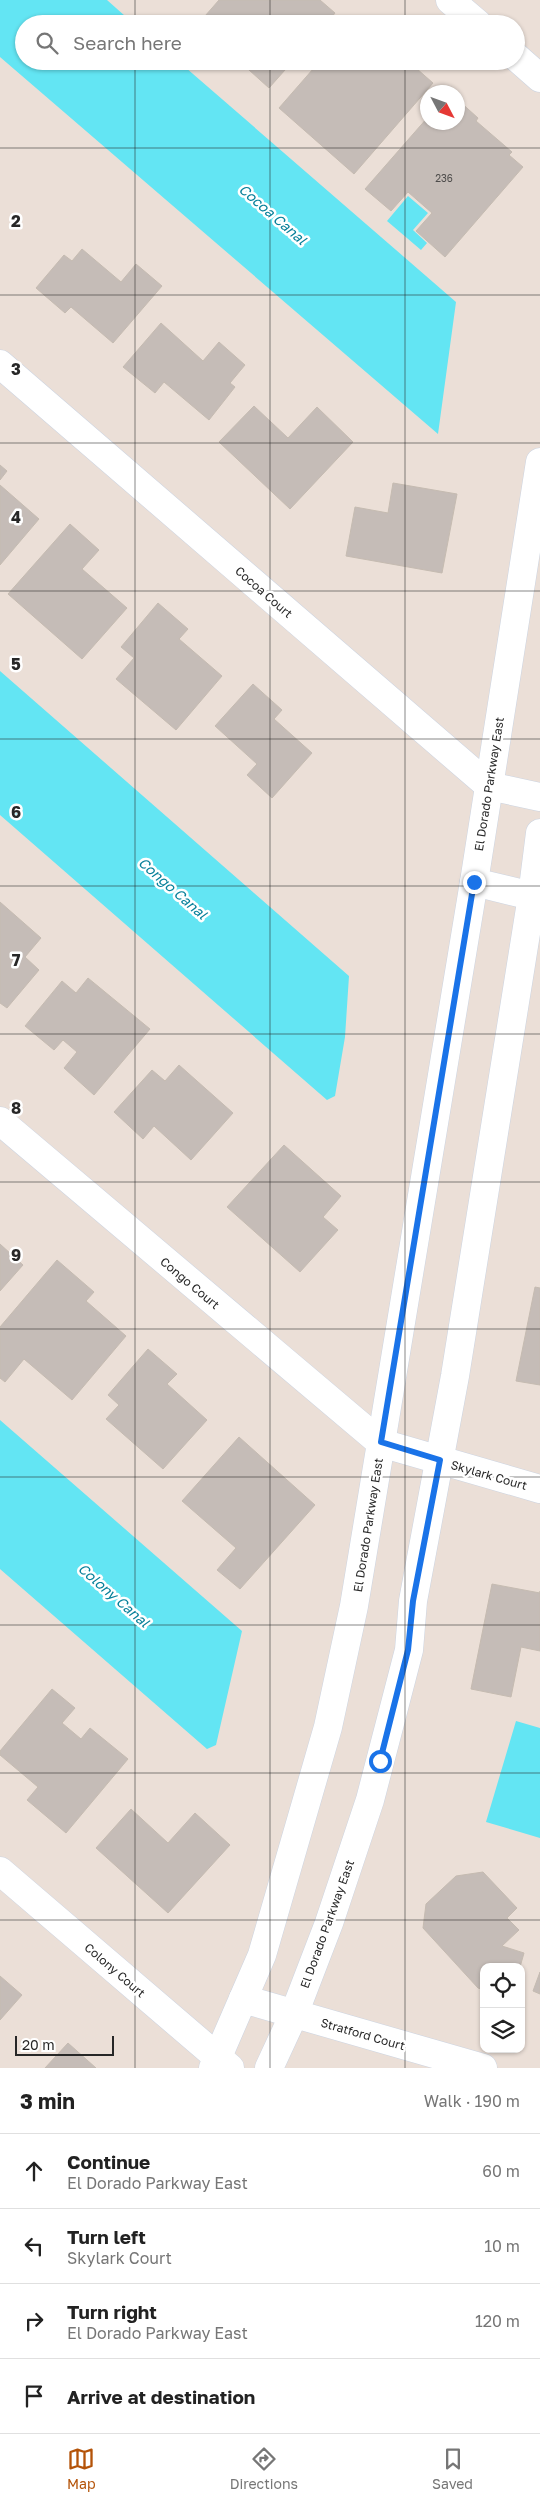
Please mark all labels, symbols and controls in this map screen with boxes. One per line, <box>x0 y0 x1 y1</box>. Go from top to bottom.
search box <box>15 15 525 70</box>
icon: search <box>33 29 61 57</box>
text: Search here <box>73 31 182 54</box>
north arrow <box>420 85 465 130</box>
house number: 236 <box>435 172 453 184</box>
water label: Cocoa Canal <box>236 180 311 248</box>
text: 2 <box>11 211 21 231</box>
text: 3 <box>11 359 21 379</box>
text: 4 <box>11 507 21 527</box>
street label: Cocoa Court <box>232 563 296 621</box>
text: 5 <box>11 654 21 674</box>
street label: El Dorado Parkway East <box>471 716 507 852</box>
text: 6 <box>11 802 21 822</box>
water label: Congo Canal <box>135 854 211 923</box>
route end <box>463 871 486 894</box>
text: 7 <box>12 950 21 970</box>
text: 8 <box>11 1098 21 1118</box>
text: 9 <box>11 1245 21 1265</box>
street label: Congo Court <box>157 1254 223 1312</box>
street label: El Dorado Parkway East <box>350 1457 386 1593</box>
street label: Skylark Court <box>449 1457 529 1493</box>
water label: Colony Canal <box>75 1559 153 1631</box>
route start <box>369 1750 392 1773</box>
street label: El Dorado Parkway East <box>297 1858 357 1990</box>
street label: Colony Court <box>82 1940 149 2001</box>
map controls <box>480 1963 525 2053</box>
button: locate <box>480 1963 525 2008</box>
button: layers <box>480 2008 525 2053</box>
street label: Stratford Court <box>319 2015 407 2053</box>
scale bar <box>15 2033 114 2056</box>
text: 20 m <box>22 2036 55 2053</box>
text: 3 min <box>20 2088 75 2114</box>
text: Walk · 190 m <box>424 2091 520 2111</box>
text: Continue <box>67 2150 150 2173</box>
icon: ahead <box>20 2157 48 2185</box>
text: 60 m <box>482 2161 520 2181</box>
text: El Dorado Parkway East <box>67 2173 248 2193</box>
text: Turn left <box>67 2225 146 2248</box>
icon: left <box>20 2232 48 2260</box>
text: 10 m <box>484 2236 520 2256</box>
text: Skylark Court <box>67 2248 172 2268</box>
text: Turn right <box>67 2300 157 2323</box>
icon: right <box>20 2307 48 2335</box>
text: 120 m <box>475 2311 520 2331</box>
text: El Dorado Parkway East <box>67 2323 248 2343</box>
icon: arrive <box>20 2382 48 2410</box>
text: Arrive at destination <box>67 2385 255 2408</box>
tab: Map <box>67 2445 96 2492</box>
tab: Directions <box>230 2445 298 2492</box>
tab: Saved <box>432 2445 473 2492</box>

